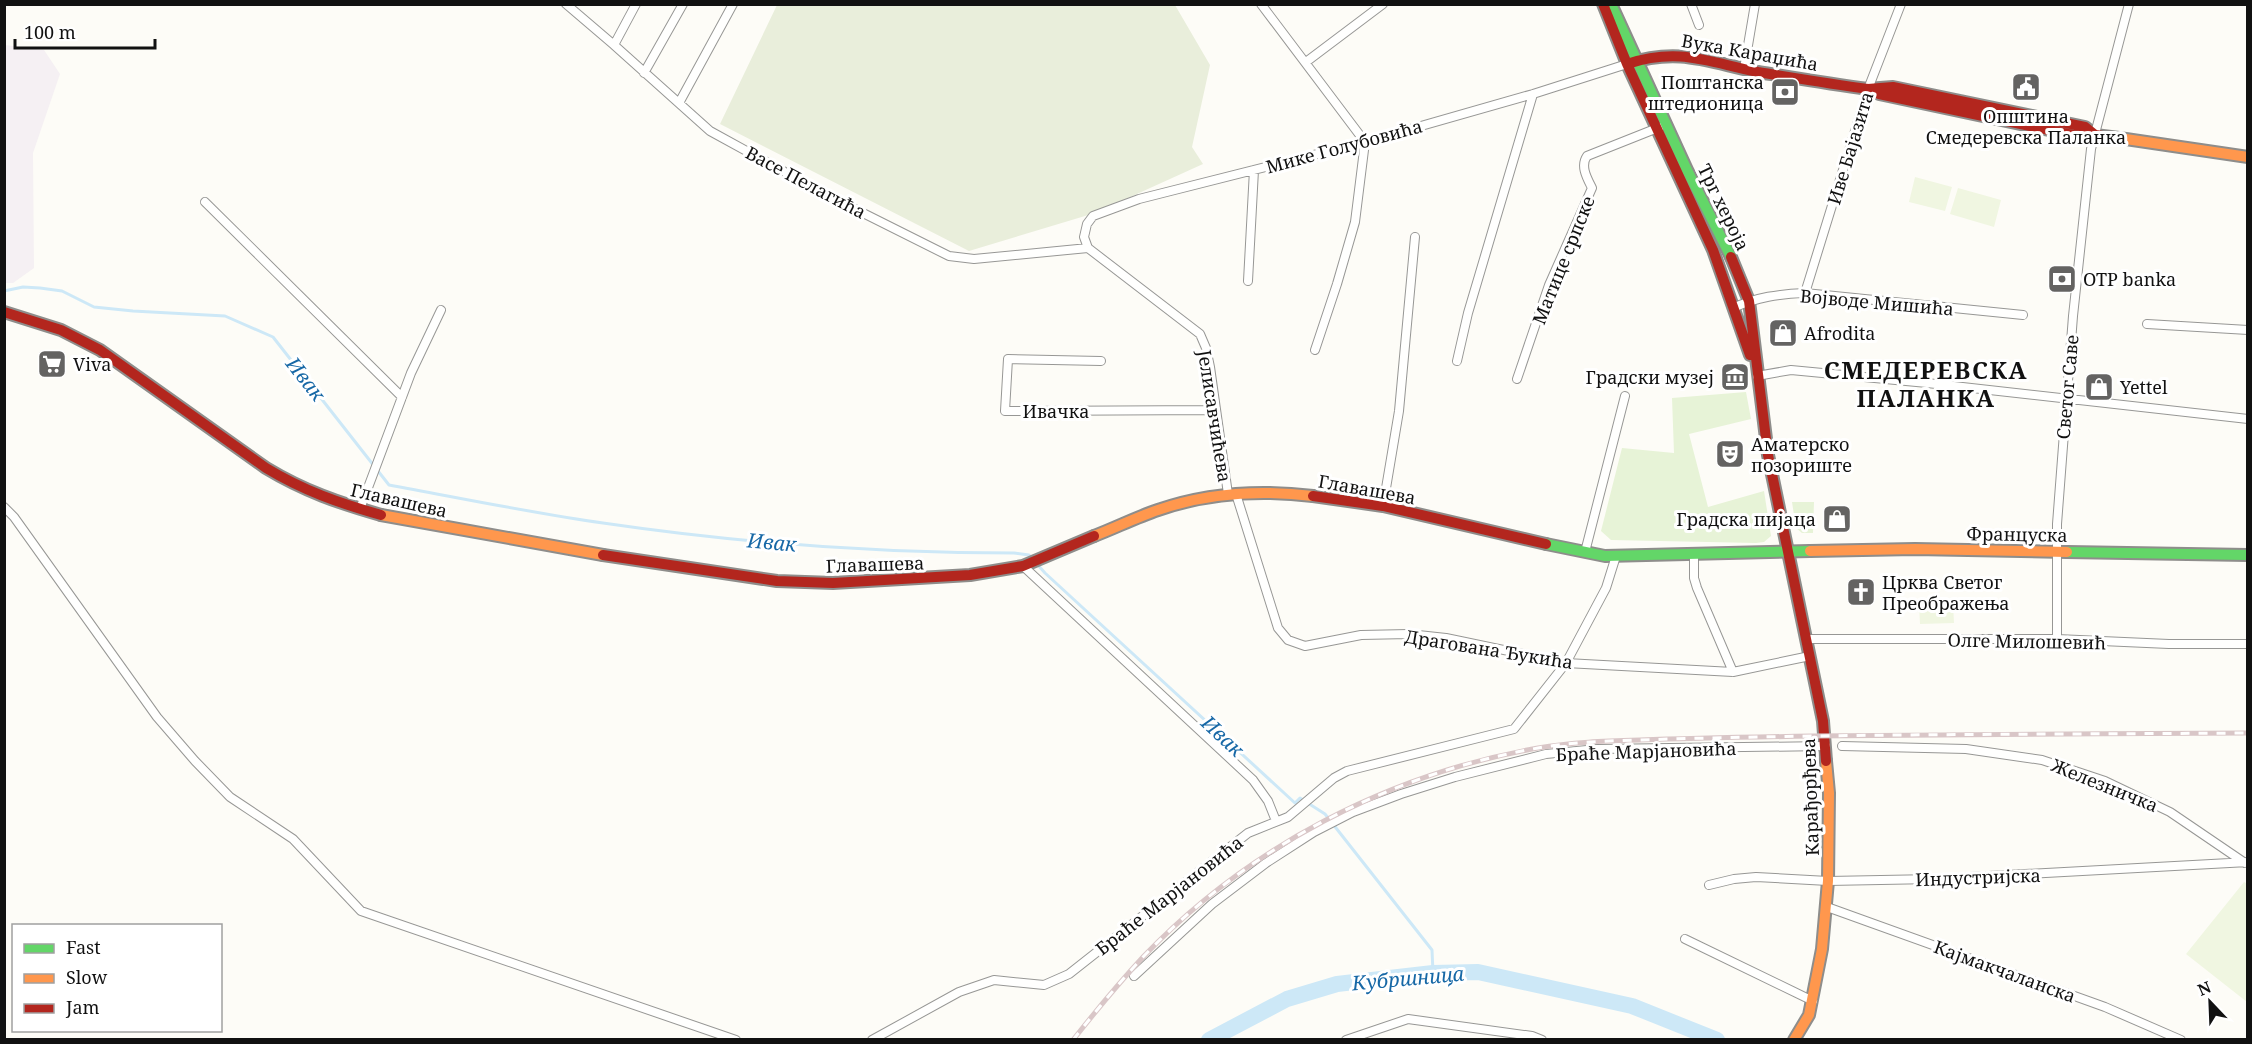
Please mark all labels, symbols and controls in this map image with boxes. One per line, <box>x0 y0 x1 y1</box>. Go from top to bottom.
scale bar <box>15 12 154 50</box>
text: 100 m <box>24 20 76 44</box>
street label: Вука Караџића <box>1680 28 1820 76</box>
place label: Поштанска штедионица <box>1648 70 1764 115</box>
public building icon: Општина Смедеревска Паланка <box>2010 71 2042 103</box>
bank icon: Поштанска штедионица <box>1769 76 1801 108</box>
street label: Иве Бајазита <box>1821 89 1879 207</box>
place label: Општина Смедеревска Паланка <box>1926 104 2126 149</box>
street label: Мике Голубовића <box>1263 114 1425 178</box>
street label: Васе Пелагића <box>742 140 870 224</box>
street label: Трг хероја <box>1693 160 1755 254</box>
street label: Матице српске <box>1526 192 1600 328</box>
bank icon: OTP banka <box>2046 263 2078 295</box>
place label: OTP banka <box>2083 267 2176 291</box>
street label: Војводе Мишића <box>1799 283 1955 321</box>
shop icon: Afrodita <box>1767 317 1799 349</box>
place label: Afrodita <box>1804 321 1875 345</box>
street label: Светог Саве <box>2050 334 2084 440</box>
street label: Јелисавчићева <box>1193 347 1237 484</box>
supermarket icon: Viva <box>36 348 68 380</box>
water label: Ивак <box>279 350 332 407</box>
place label: Viva <box>73 352 111 376</box>
district label: СМЕДЕРЕВСКА ПАЛАНКА <box>1824 353 2028 414</box>
museum icon: Градски музеј <box>1719 361 1751 393</box>
place label: Градски музеј <box>1586 365 1714 389</box>
shop icon: Yettel <box>2083 371 2115 403</box>
place label: Yettel <box>2119 375 2168 399</box>
street label: Ивачка <box>1022 399 1090 423</box>
place label: Аматерско позориште <box>1751 432 1852 477</box>
theatre icon: Аматерско позориште <box>1714 438 1746 470</box>
street label: Главашева <box>1316 469 1418 509</box>
street label: Главашева <box>348 477 450 523</box>
shop icon: Градска пијаца <box>1821 503 1853 535</box>
place label: Градска пијаца <box>1676 507 1816 531</box>
street label: Француска <box>1966 521 2068 547</box>
water label: Ивак <box>745 526 798 558</box>
street label: Главашева <box>825 550 925 578</box>
place label: Црква Светог Преображења <box>1882 570 2009 615</box>
church icon: Црква Светог Преображења <box>1845 576 1877 608</box>
street label: Драгована Ђукића <box>1403 624 1575 674</box>
street label: Олге Милошевић <box>1948 628 2107 654</box>
water label: Ивак <box>1195 708 1251 763</box>
street label: Браће Марјановића <box>1555 736 1737 766</box>
street label: Карађорђева <box>1796 738 1824 856</box>
street label: Железничка <box>2047 752 2162 817</box>
street label: Браће Марјановића <box>1090 830 1248 960</box>
street label: Индустријска <box>1915 863 2041 891</box>
legend <box>12 924 222 1032</box>
street label: Кајмакчаланска <box>1931 934 2079 1008</box>
text: Fast <box>66 935 101 959</box>
water label: Кубршница <box>1350 960 1465 996</box>
text: Slow <box>66 965 108 989</box>
north arrow <box>2180 972 2240 1032</box>
text: N <box>2194 975 2215 1001</box>
text: Jam <box>65 995 100 1019</box>

